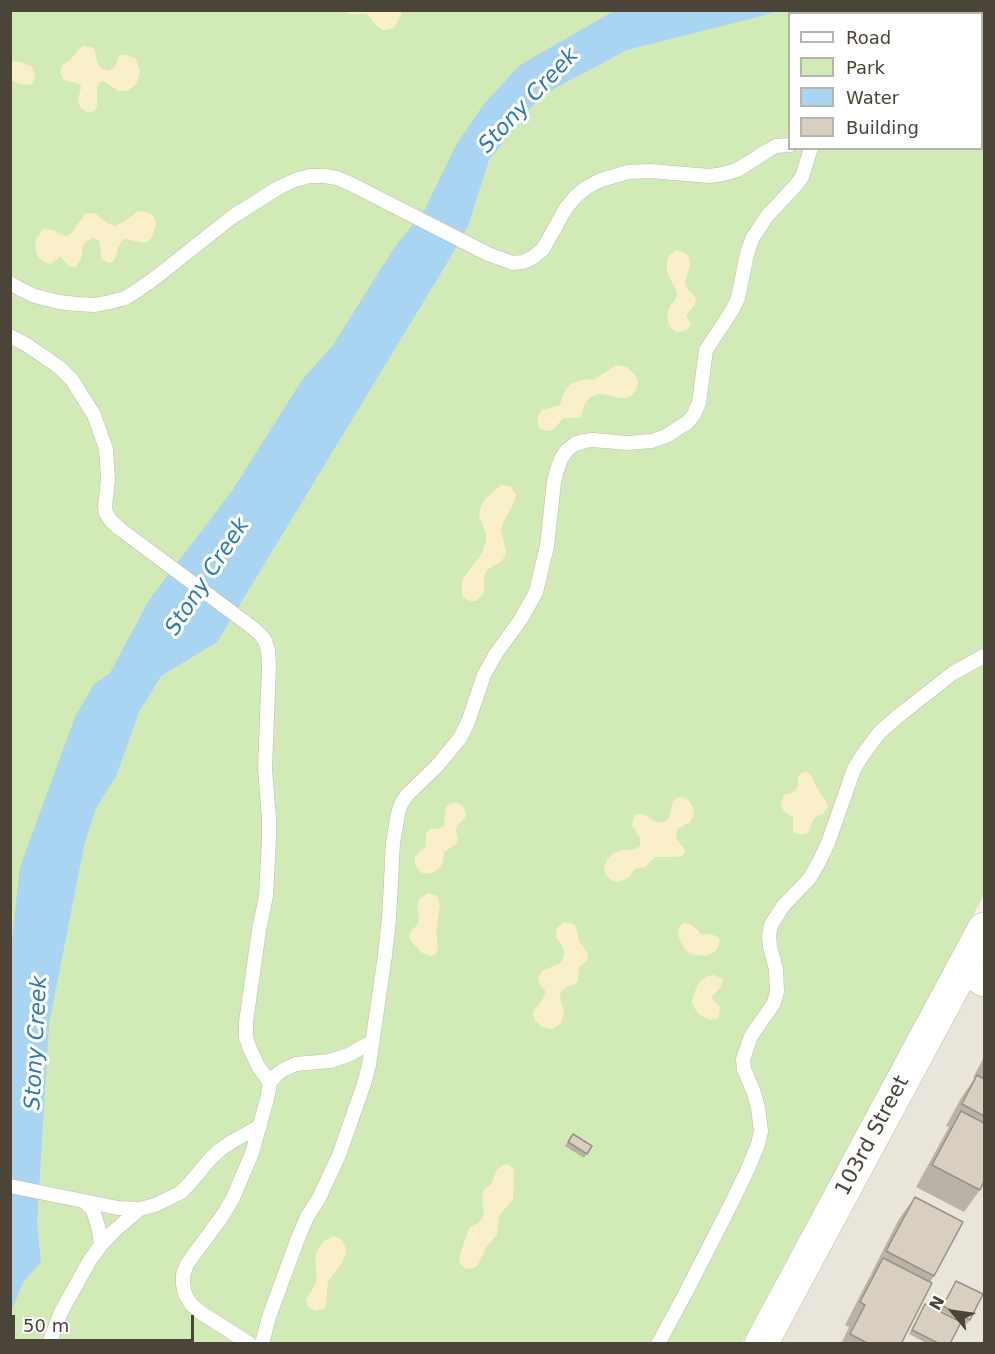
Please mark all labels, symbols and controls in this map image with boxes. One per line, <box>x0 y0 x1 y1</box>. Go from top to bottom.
legend <box>788 12 983 150</box>
text: Road <box>846 27 891 48</box>
water label: Stony Creek <box>474 43 584 159</box>
text: Park <box>846 57 885 78</box>
text: Water <box>846 87 899 108</box>
text: Building <box>846 117 919 138</box>
water label: Stony Creek <box>160 514 256 640</box>
water label: Stony Creek <box>20 975 54 1111</box>
street label: 103rd Street <box>831 1072 915 1200</box>
north arrow <box>923 1282 983 1342</box>
text: N <box>925 1293 948 1313</box>
scale bar <box>15 1303 196 1341</box>
text: 50 m <box>23 1315 69 1336</box>

